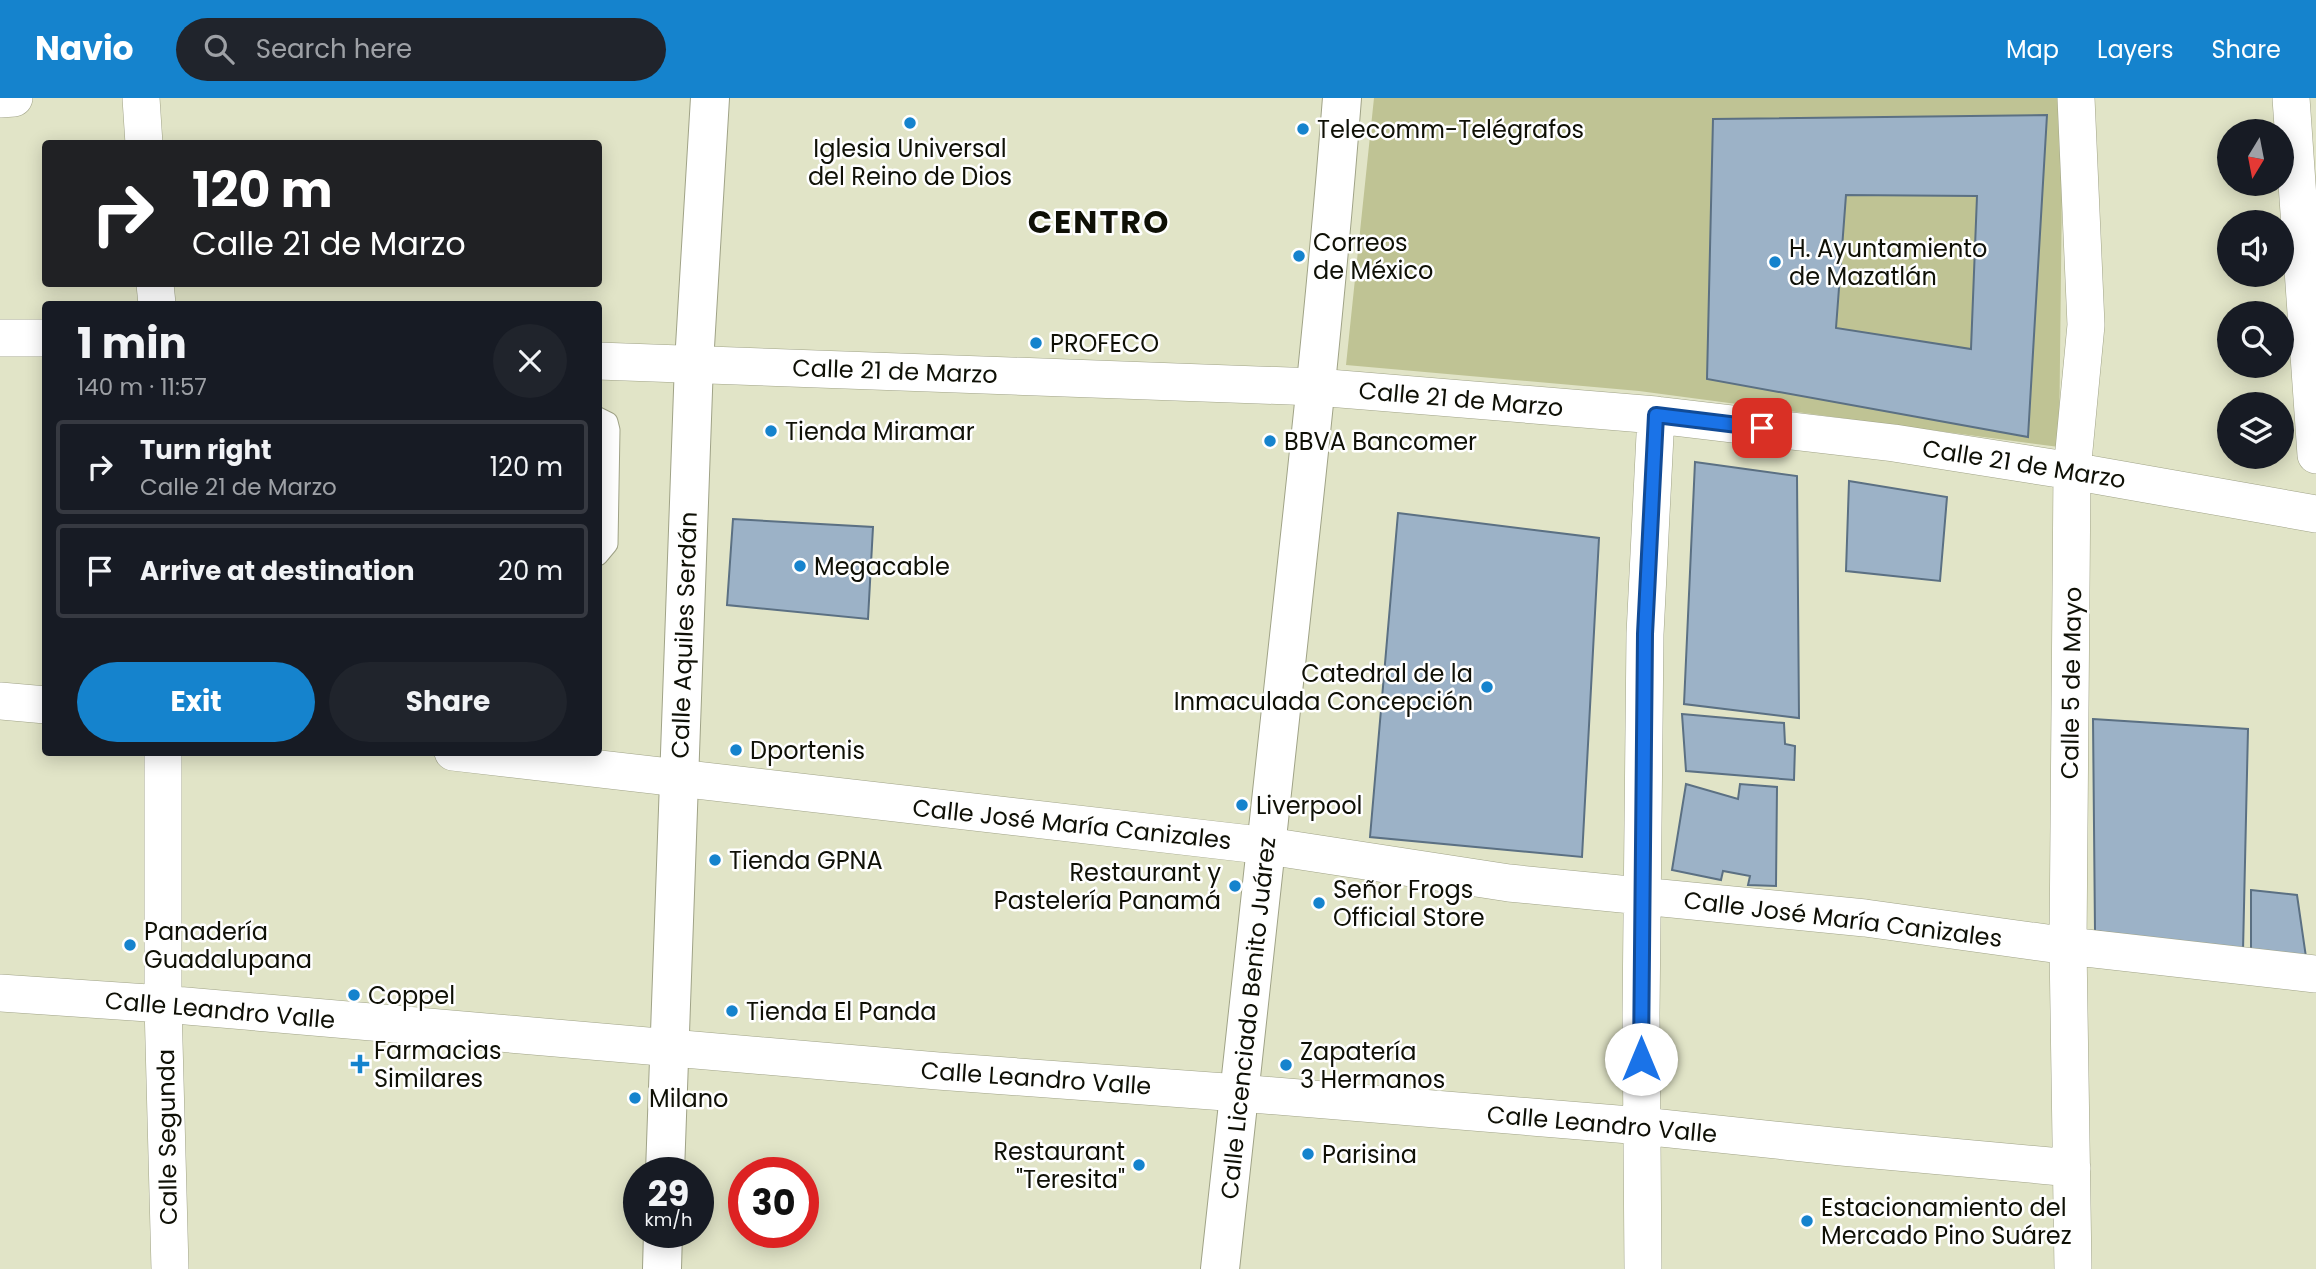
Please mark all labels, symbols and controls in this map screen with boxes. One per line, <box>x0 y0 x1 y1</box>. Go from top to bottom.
search box <box>176 18 666 81</box>
text: Navio <box>35 25 134 72</box>
icon: search <box>200 30 238 68</box>
text: Search here <box>256 31 412 67</box>
text: Map <box>2006 33 2059 66</box>
text: Layers <box>2097 33 2173 66</box>
text: Share <box>2211 33 2281 66</box>
place label: Telecomm-Telégrafos <box>1317 113 1584 146</box>
marker: Iglesia Universal del Reino de Dios <box>902 115 918 131</box>
north arrow <box>2217 119 2294 196</box>
map controls <box>2217 119 2294 469</box>
marker: Telecomm-Telégrafos <box>1295 121 1311 137</box>
place label: Iglesia Universal del Reino de Dios <box>808 132 1012 193</box>
text: 120 m <box>192 156 333 224</box>
icon: right <box>77 168 168 259</box>
district label: CENTRO <box>1028 199 1170 244</box>
button: sound <box>2217 210 2294 287</box>
text: Calle 21 de Marzo <box>192 221 466 266</box>
place label: Correos de México <box>1313 226 1433 287</box>
place label: H. Ayuntamiento de Mazatlán <box>1789 232 1987 293</box>
marker: Correos de México <box>1291 248 1307 264</box>
marker: H. Ayuntamiento de Mazatlán <box>1767 254 1783 270</box>
button: search <box>2217 301 2294 378</box>
text: 1 min <box>77 314 187 373</box>
button: close <box>493 324 567 398</box>
place label: PROFECO <box>1050 327 1159 360</box>
marker: PROFECO <box>1028 335 1044 351</box>
street label: Calle 21 de Marzo <box>792 351 998 391</box>
text: 140 m · 11:57 <box>77 371 207 403</box>
street label: Calle 21 de Marzo <box>1357 374 1565 424</box>
button: layers <box>2217 392 2294 469</box>
pin <box>1732 398 1792 458</box>
icon: arrive <box>1743 409 1781 447</box>
place label: Tienda Miramar <box>785 415 975 448</box>
marker: Tienda Miramar <box>763 423 779 439</box>
place label: BBVA Bancomer <box>1284 425 1477 458</box>
text: Turn right <box>140 432 272 468</box>
street label: Calle 21 de Marzo <box>1920 432 2128 496</box>
marker: BBVA Bancomer <box>1262 433 1278 449</box>
icon: right <box>81 448 119 486</box>
text: 120 m <box>490 449 563 485</box>
text: Calle 21 de Marzo <box>140 471 337 503</box>
street label: Calle Aquiles Serdán <box>663 511 705 759</box>
place label: Megacable <box>814 550 950 583</box>
icon: arrive <box>81 552 119 590</box>
text: Arrive at destination <box>140 553 415 589</box>
text: 20 m <box>498 553 563 589</box>
marker: Megacable <box>792 558 808 574</box>
street label: Calle 5 de Mayo <box>2053 586 2089 780</box>
place label: Catedral de la Inmaculada Concepción <box>1174 657 1473 718</box>
button: Exit <box>77 662 315 742</box>
button: Share <box>329 662 567 742</box>
marker: Catedral de la Inmaculada Concepción <box>1479 679 1495 695</box>
place label: Dportenis <box>750 734 865 767</box>
marker: Dportenis <box>728 742 744 758</box>
place label: Liverpool <box>1256 789 1362 822</box>
street label: Calle José María Canizales <box>911 791 1233 857</box>
marker: Liverpool <box>1234 797 1250 813</box>
street label: Calle Licenciado Benito Juárez <box>1213 835 1283 1201</box>
place label: Tienda GPNA <box>729 844 883 877</box>
marker: Tienda GPNA <box>707 852 723 868</box>
place label: Restaurant y Pastelería Panamá <box>994 856 1221 917</box>
place label: Señor Frogs Official Store <box>1333 873 1485 934</box>
marker: Restaurant y Pastelería Panamá <box>1227 878 1243 894</box>
street label: Calle José María Canizales <box>1682 883 2004 955</box>
marker: Señor Frogs Official Store <box>1311 895 1327 911</box>
place label: Panadería Guadalupana <box>144 915 312 976</box>
marker: Panadería Guadalupana <box>122 937 138 953</box>
place label: Coppel <box>368 979 455 1012</box>
street label: Calle Leandro Valle <box>104 984 336 1036</box>
marker: Coppel <box>346 987 362 1003</box>
place label: Tienda El Panda <box>746 995 937 1028</box>
marker: Tienda El Panda <box>724 1003 740 1019</box>
position arrow <box>1604 1022 1678 1096</box>
place label: Farmacias Similares <box>374 1034 501 1095</box>
place label: Zapatería 3 Hermanos <box>1300 1035 1445 1096</box>
street label: Calle Segunda <box>149 1049 185 1225</box>
street label: Calle Leandro Valle <box>920 1053 1152 1103</box>
marker: Farmacias Similares <box>352 1056 368 1072</box>
marker: Zapatería 3 Hermanos <box>1278 1057 1294 1073</box>
place label: Milano <box>649 1082 728 1115</box>
marker: Milano <box>627 1090 643 1106</box>
street label: Calle Leandro Valle <box>1486 1098 1718 1150</box>
place label: Restaurant "Teresita" <box>993 1135 1125 1196</box>
place label: Parisina <box>1322 1138 1417 1171</box>
marker: Parisina <box>1300 1146 1316 1162</box>
speed limit sign: 30 <box>728 1157 819 1248</box>
marker: Restaurant "Teresita" <box>1131 1157 1147 1173</box>
text: 29 <box>648 1169 689 1218</box>
place label: Estacionamiento del Mercado Pino Suárez <box>1821 1191 2072 1252</box>
text: km/h <box>645 1207 692 1232</box>
marker: Estacionamiento del Mercado Pino Suárez <box>1799 1213 1815 1229</box>

